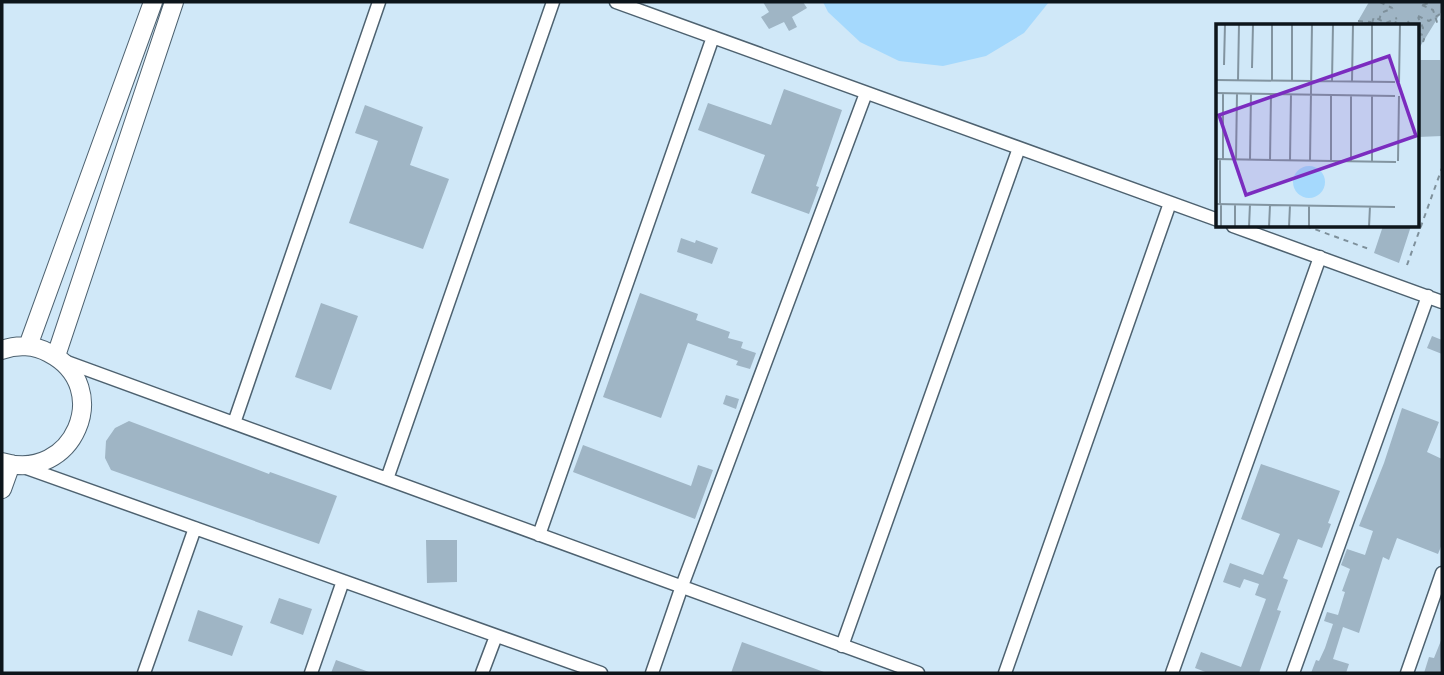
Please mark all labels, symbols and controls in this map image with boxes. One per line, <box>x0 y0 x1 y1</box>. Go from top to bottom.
inset map <box>1216 24 1420 228</box>

